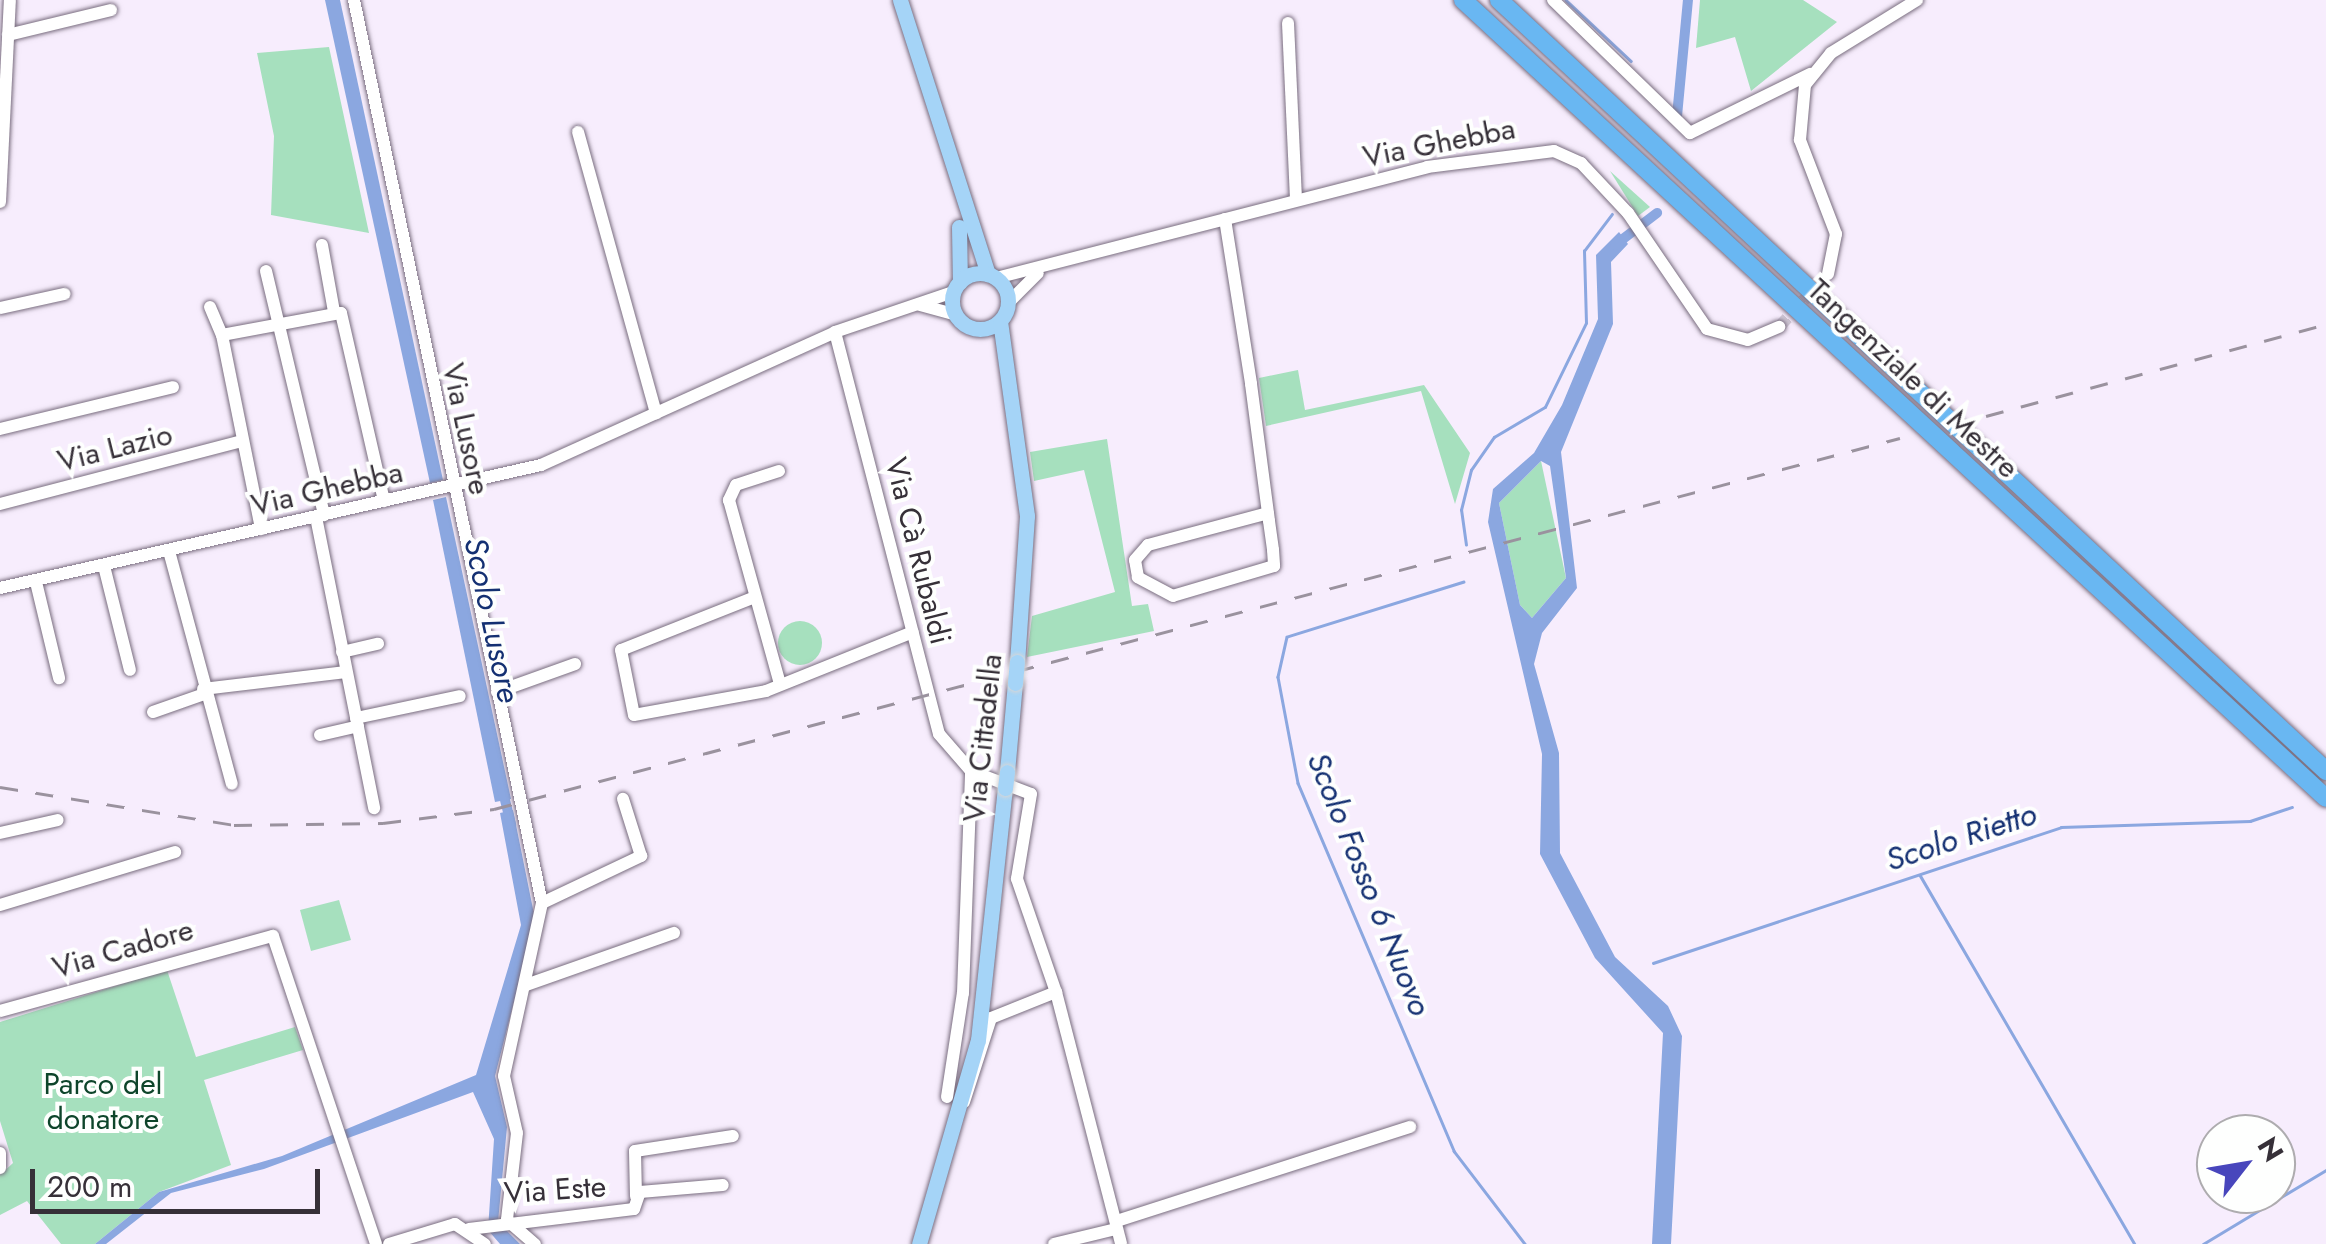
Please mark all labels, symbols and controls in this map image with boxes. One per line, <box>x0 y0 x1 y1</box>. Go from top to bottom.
street label: Via Ghebba <box>1360 111 1518 175</box>
street label: Tangenziale di Mestre <box>1800 272 2026 486</box>
street label: Via Lusore <box>435 360 497 498</box>
street label: Via Lazio <box>54 416 176 480</box>
street label: Via Ghebba <box>248 454 406 524</box>
street label: Via Cà Rubaldi <box>877 454 959 648</box>
water label: Scolo Lusore <box>456 534 528 706</box>
street label: Via Cittadella <box>956 652 1010 824</box>
water label: Scolo Fosso 6 Nuovo <box>1299 747 1439 1021</box>
water label: Scolo Rietto <box>1881 795 2041 879</box>
street label: Via Cadore <box>48 912 198 986</box>
park label: Parco del donatore <box>44 1066 162 1136</box>
north arrow <box>2196 1114 2296 1214</box>
text: N <box>2247 1129 2294 1169</box>
scale bar <box>35 1149 325 1211</box>
text: 200 m <box>47 1165 132 1208</box>
street label: Via Este <box>503 1168 607 1212</box>

